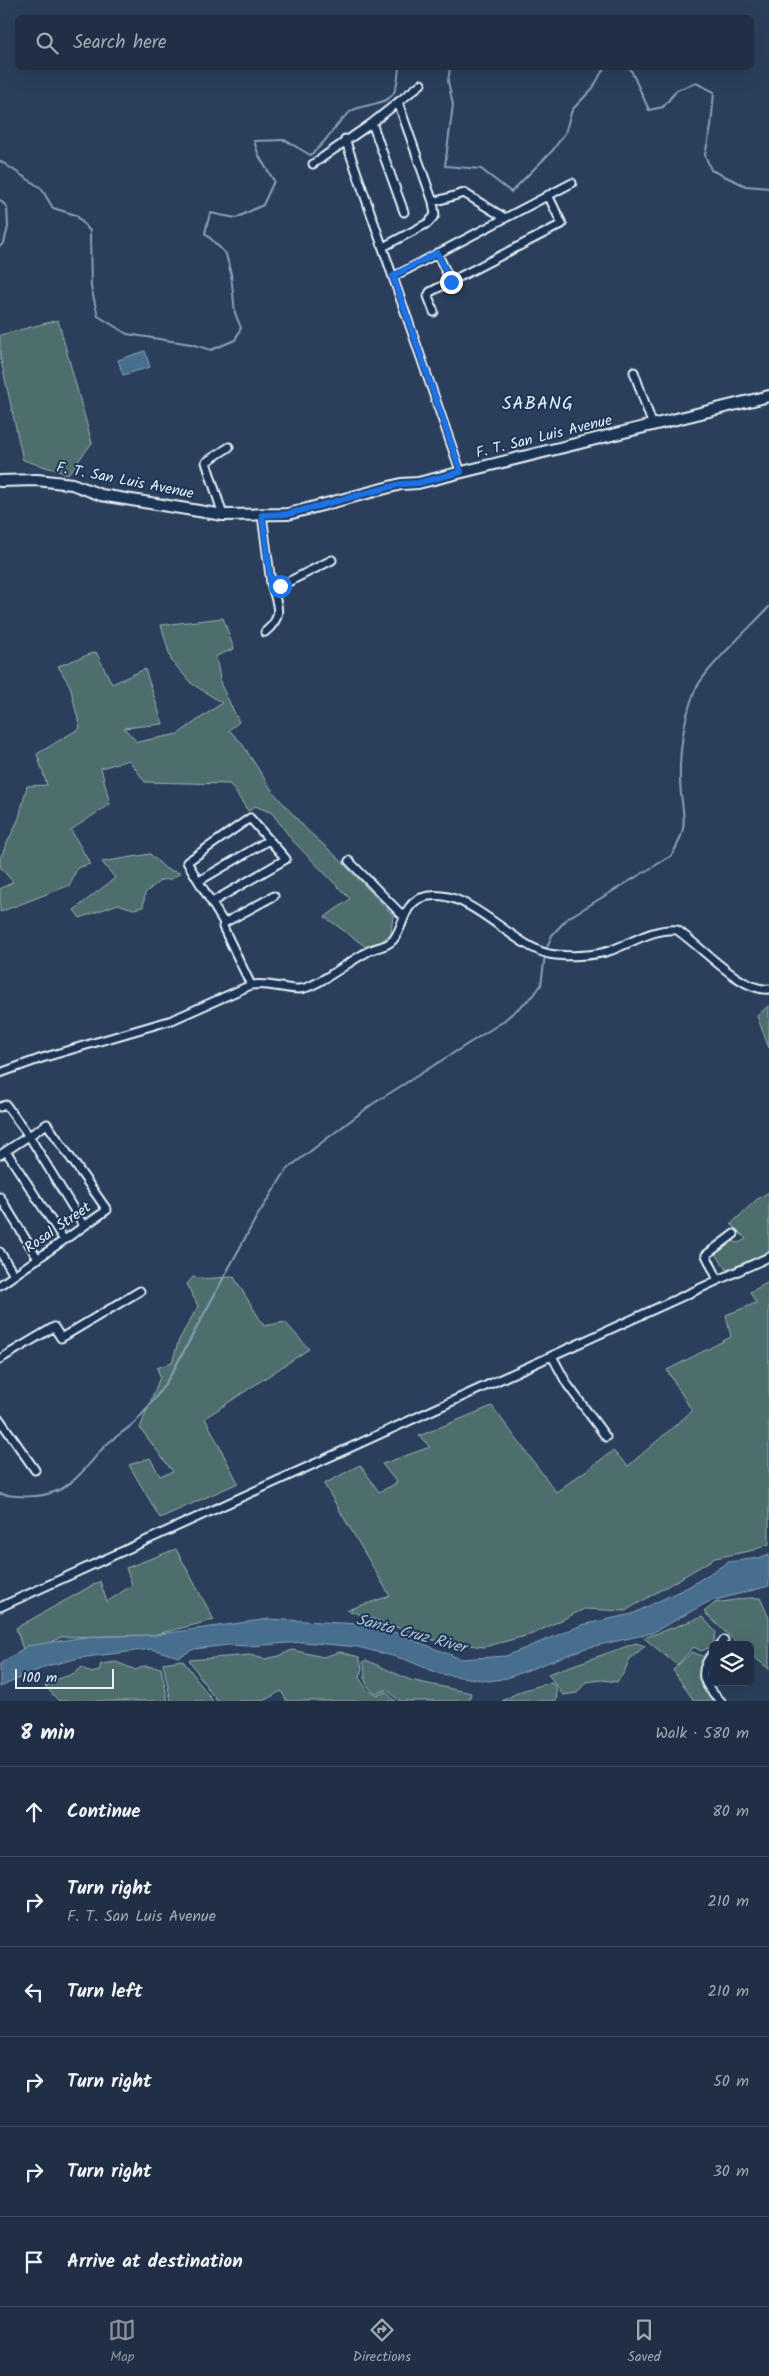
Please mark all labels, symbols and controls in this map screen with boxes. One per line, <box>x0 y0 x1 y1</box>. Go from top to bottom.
search box <box>15 15 754 70</box>
text: Search here <box>73 28 167 58</box>
icon: search <box>33 29 61 57</box>
route end <box>440 271 463 294</box>
district label: SABANG <box>502 390 574 419</box>
street label: F. T. San Luis Avenue <box>473 408 615 466</box>
street label: F. T. San Luis Avenue <box>54 456 196 506</box>
route start <box>269 575 292 598</box>
street label: Rosal Street <box>20 1196 96 1260</box>
water label: Santa Cruz River <box>353 1607 472 1662</box>
map controls <box>709 1641 754 1686</box>
button: layers <box>709 1641 754 1686</box>
scale bar <box>15 1666 114 1689</box>
text: 100 m <box>22 1667 57 1689</box>
text: 8 min <box>20 1717 75 1750</box>
text: Walk · 580 m <box>656 1721 749 1746</box>
text: Continue <box>67 1797 140 1827</box>
icon: ahead <box>20 1798 48 1826</box>
text: 80 m <box>712 1799 749 1824</box>
text: Turn right <box>67 1874 152 1904</box>
icon: right <box>20 1888 48 1916</box>
text: 210 m <box>708 1889 749 1914</box>
text: F. T. San Luis Avenue <box>67 1904 216 1929</box>
text: Turn left <box>67 1977 142 2007</box>
icon: left <box>20 1978 48 2006</box>
text: 210 m <box>708 1979 749 2004</box>
text: Turn right <box>67 2067 152 2097</box>
icon: right <box>20 2068 48 2096</box>
text: 50 m <box>713 2069 749 2094</box>
text: Turn right <box>67 2157 152 2187</box>
icon: right <box>20 2158 48 2186</box>
text: 30 m <box>713 2159 749 2184</box>
text: Arrive at destination <box>67 2247 243 2277</box>
icon: arrive <box>20 2248 48 2276</box>
tab: Map <box>108 2316 136 2368</box>
tab: Directions <box>353 2316 411 2368</box>
tab: Saved <box>627 2316 661 2368</box>

